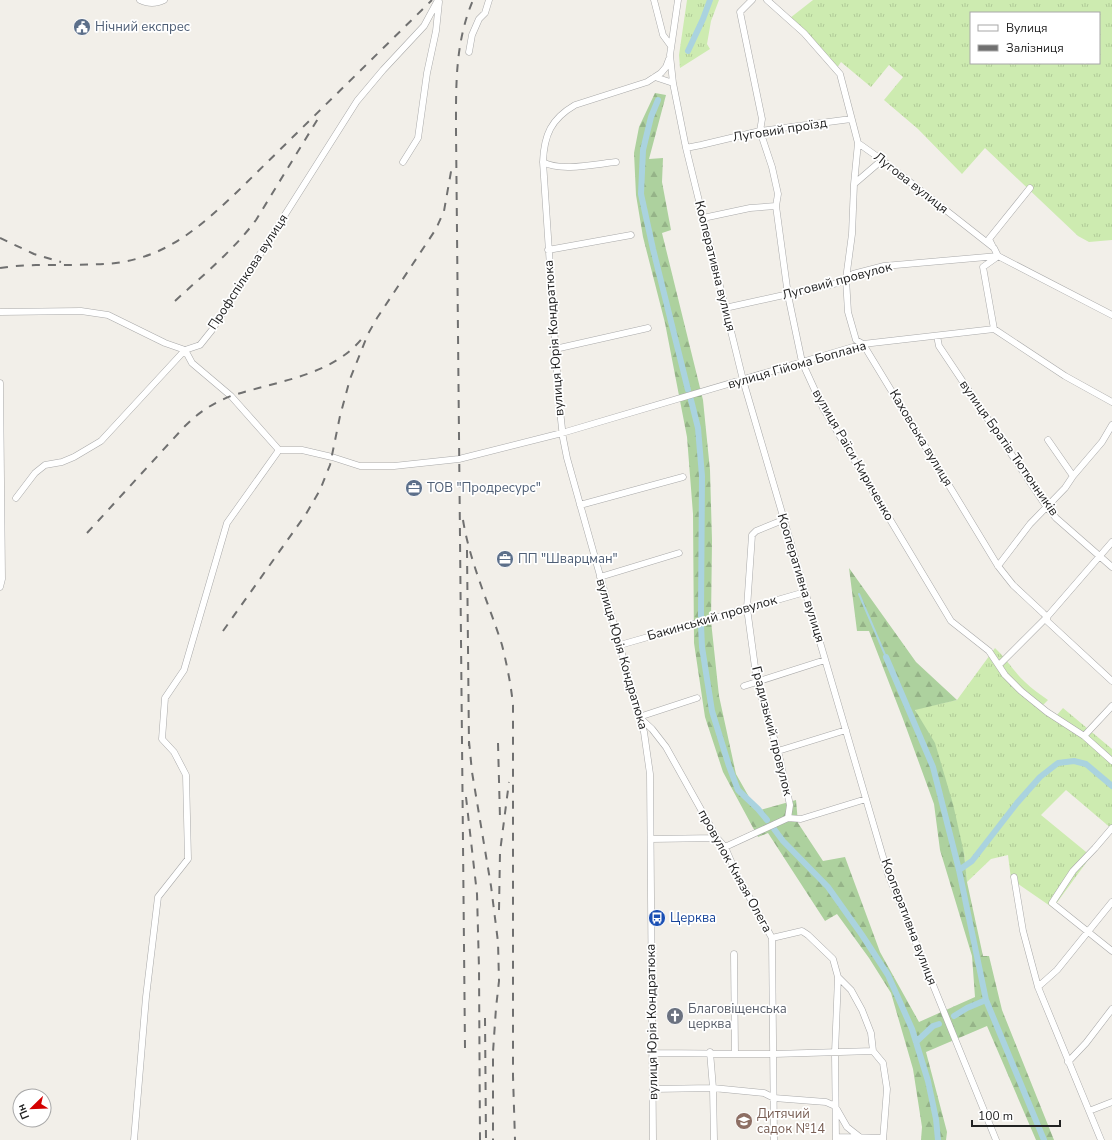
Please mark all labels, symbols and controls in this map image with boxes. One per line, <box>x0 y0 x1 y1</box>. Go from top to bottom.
legend <box>970 12 1100 64</box>
public building icon: Нічний експрес <box>72 17 92 37</box>
place label: Нічний експрес <box>95 18 190 36</box>
text: Вулиця <box>1006 20 1048 36</box>
text: Залізниця <box>1006 40 1064 56</box>
street label: Луговий проїзд <box>732 114 829 146</box>
street label: Лугова вулиця <box>870 148 952 218</box>
street label: Кооперативна вулиця <box>690 199 740 333</box>
street label: Профспілкова вулиця <box>204 211 292 333</box>
street label: Луговий провулок <box>780 258 894 304</box>
street label: вулиця Юрія Кондратюка <box>540 259 568 417</box>
street label: вулиця Гійома Боплана <box>726 337 868 393</box>
street label: вулиця Братів Тютюнників <box>955 377 1063 519</box>
street label: вулиця Раїси Кириченко <box>808 386 898 524</box>
street label: Каховська вулиця <box>885 386 957 490</box>
office icon: ТОВ "Продресурс" <box>404 478 424 498</box>
place label: ТОВ "Продресурс" <box>427 479 541 497</box>
street label: Кооперативна вулиця <box>773 511 829 645</box>
office icon: ПП "Шварцман" <box>495 549 515 569</box>
place label: ПП "Шварцман" <box>518 550 618 568</box>
street label: вулиця Юрія Кондратюка <box>592 576 652 732</box>
street label: Бакинський провулок <box>645 591 779 645</box>
street label: Градизький провулок <box>747 664 797 798</box>
street label: провулок Князя Олега <box>694 806 776 936</box>
street label: Кооперативна вулиця <box>877 856 941 988</box>
bus stop icon: Церква <box>647 908 667 928</box>
place label: Церква <box>670 909 716 927</box>
street label: вулиця Юрія Кондратюка <box>642 944 662 1100</box>
place label: Благовіщенська церква <box>688 1000 787 1033</box>
church icon: Благовіщенська церква <box>665 1006 685 1026</box>
north arrow <box>12 1088 52 1128</box>
text: Пн <box>13 1102 33 1122</box>
scale bar <box>972 1102 1060 1128</box>
place label: Дитячий садок №14 <box>757 1105 825 1138</box>
text: 100 m <box>978 1108 1013 1124</box>
school or university icon: Дитячий садок №14 <box>734 1111 754 1131</box>

